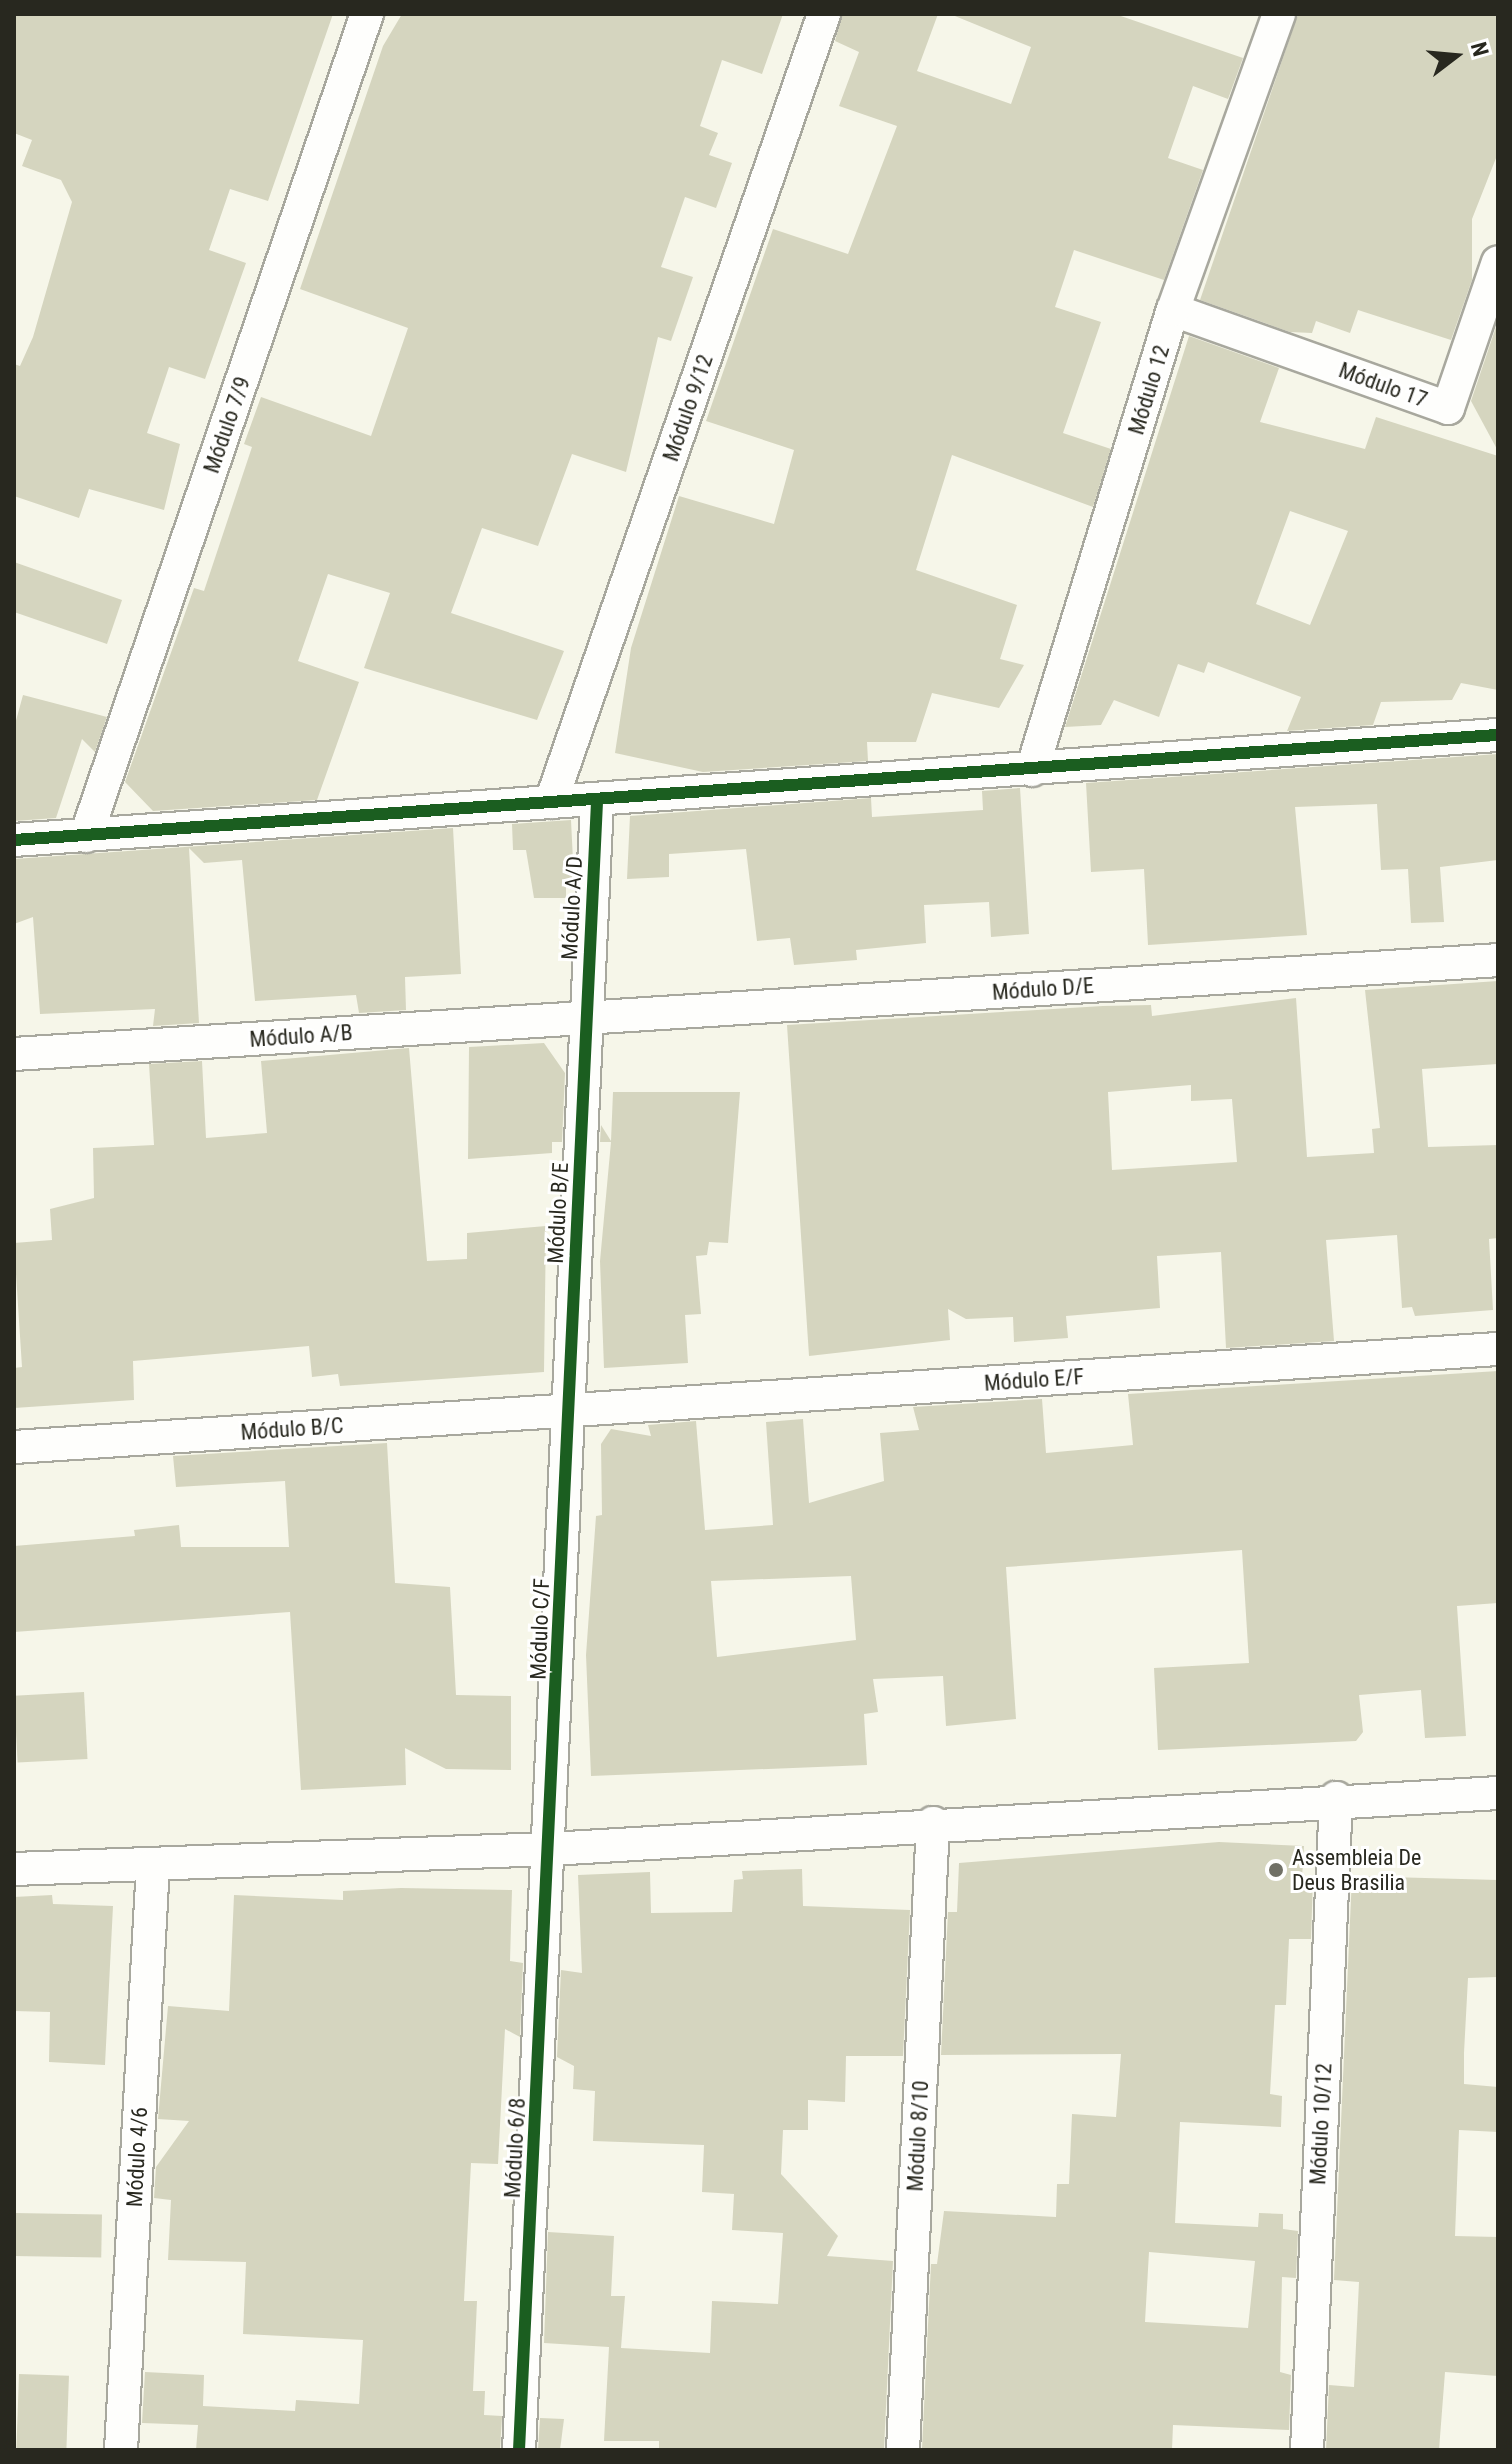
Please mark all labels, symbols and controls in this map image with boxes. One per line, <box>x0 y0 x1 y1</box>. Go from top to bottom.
north arrow <box>1416 16 1496 96</box>
text: N <box>1466 39 1493 59</box>
street label: Módulo 12 <box>1123 342 1175 438</box>
street label: Módulo 9/12 <box>657 351 719 465</box>
street label: Módulo 17 <box>1335 357 1431 413</box>
street label: Módulo 7/9 <box>198 373 256 477</box>
street label: Módulo A/D <box>556 856 588 960</box>
street label: Módulo D/E <box>991 972 1095 1006</box>
street label: Módulo A/B <box>249 1019 353 1053</box>
street label: Módulo B/E <box>542 1162 574 1264</box>
street label: Módulo E/F <box>983 1363 1085 1397</box>
street label: Módulo B/C <box>240 1412 344 1446</box>
street label: Módulo C/F <box>525 1578 555 1680</box>
place label: Assembleia De Deus Brasilia <box>1292 1844 1421 1896</box>
marker: Assembleia De Deus Brasilia <box>1267 1861 1285 1879</box>
street label: Módulo 10/12 <box>1305 2062 1337 2186</box>
street label: Módulo 8/10 <box>902 2080 934 2192</box>
street label: Módulo 6/8 <box>499 2097 531 2199</box>
street label: Módulo 4/6 <box>121 2106 153 2208</box>

